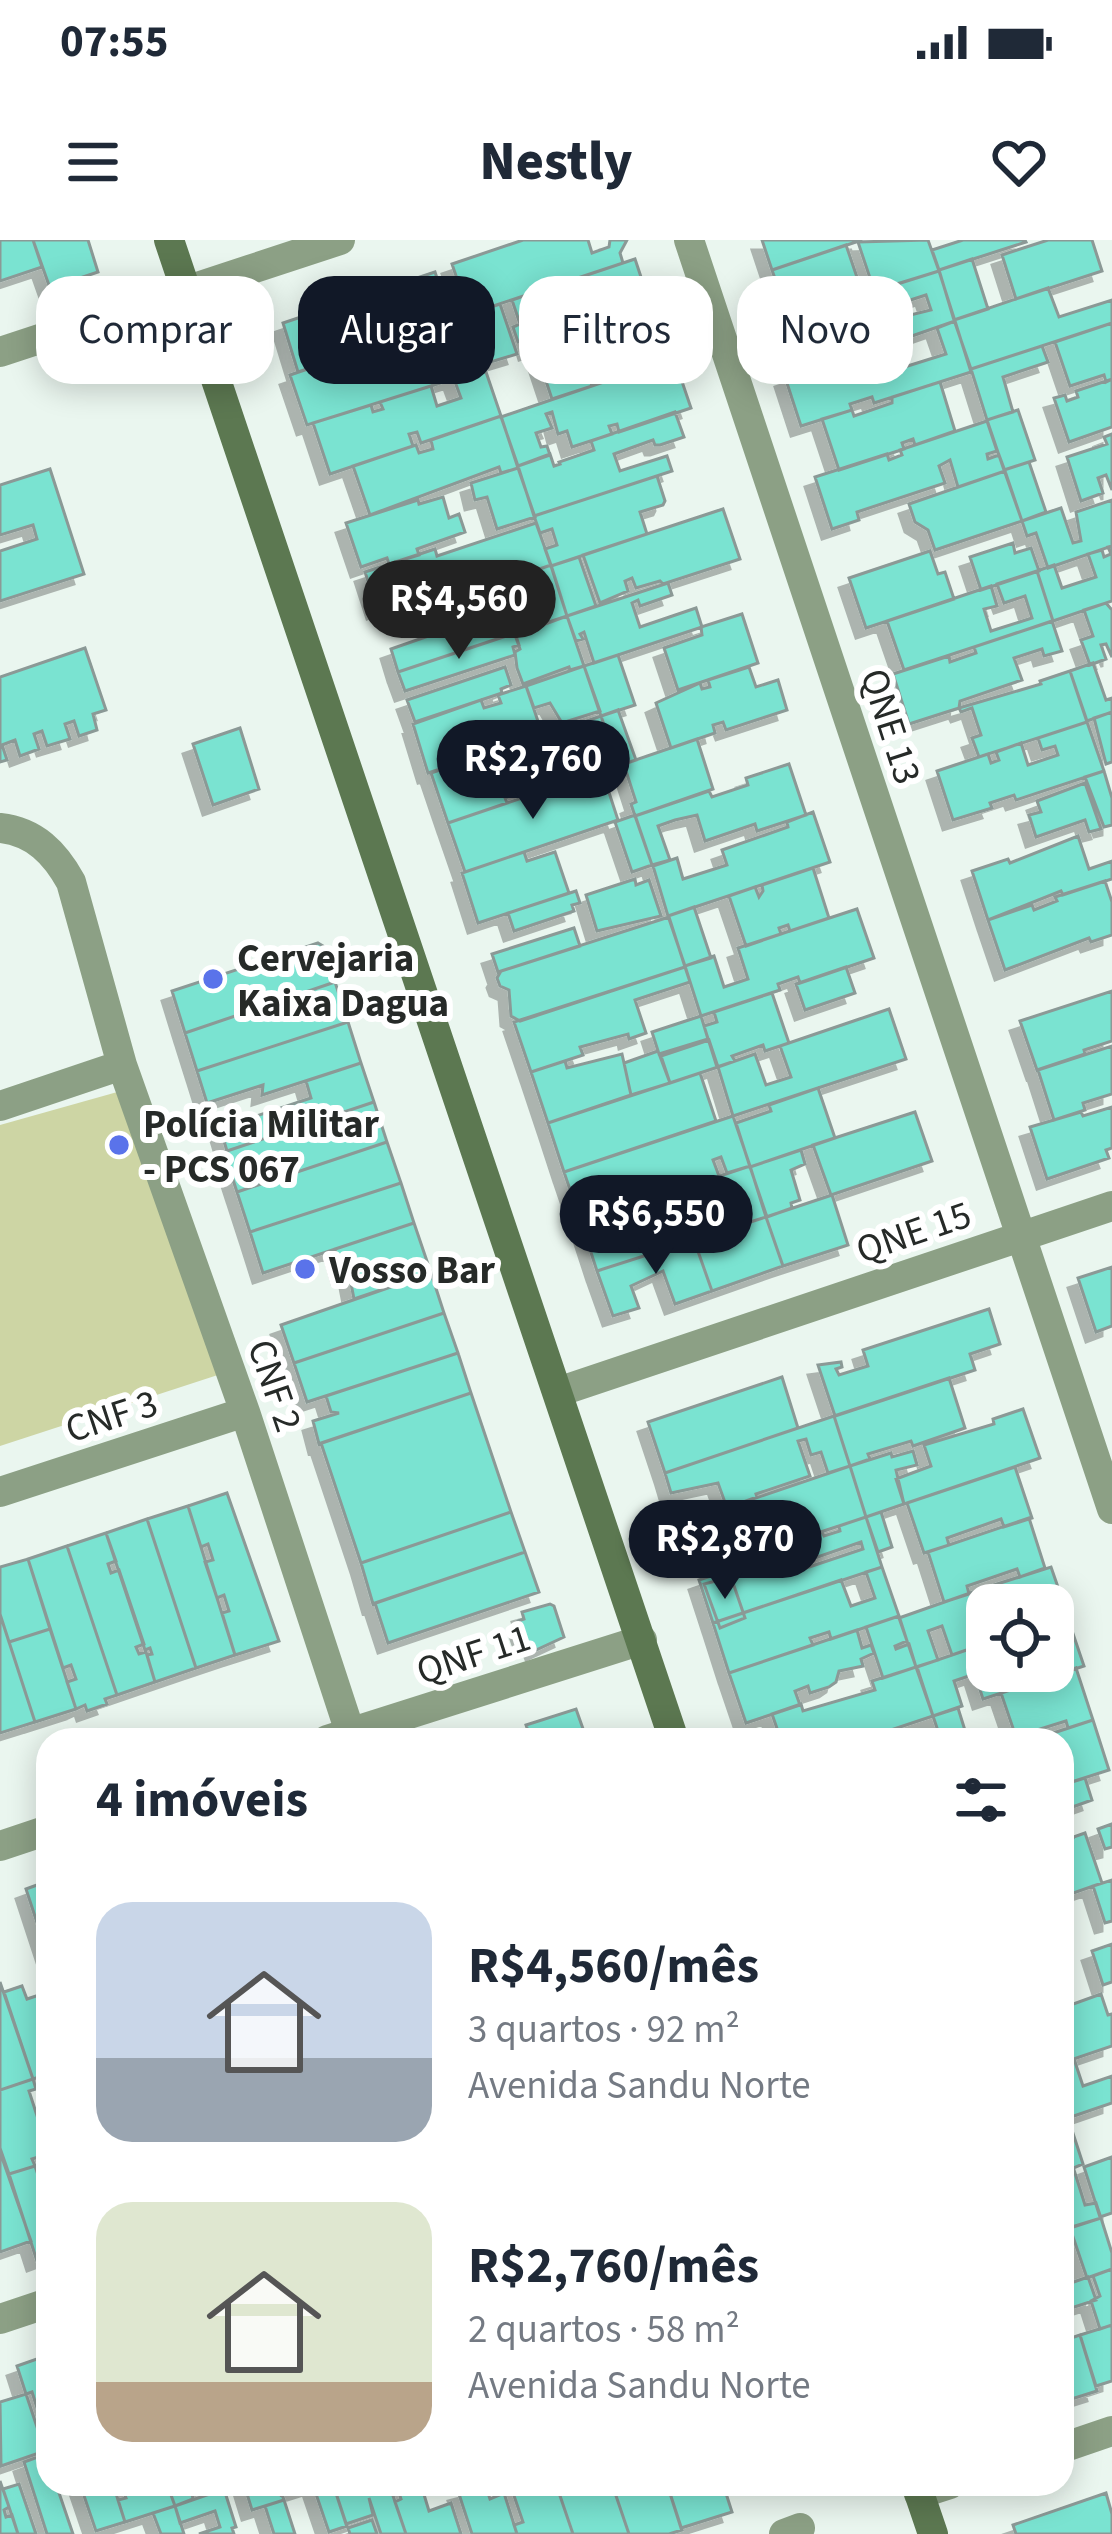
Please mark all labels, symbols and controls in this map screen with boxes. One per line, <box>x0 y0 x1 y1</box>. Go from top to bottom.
text: 07:55 <box>60 10 169 74</box>
text: Nestly <box>480 124 632 201</box>
icon: menu <box>60 129 126 195</box>
icon: heart <box>986 129 1052 195</box>
chip: Comprar <box>36 276 274 384</box>
chip: Alugar <box>298 276 495 384</box>
chip: Filtros <box>519 276 713 384</box>
chip: Novo <box>737 276 913 384</box>
pin: R$4,560 <box>348 560 570 662</box>
text: R$4,560 <box>390 571 528 627</box>
street label: QNE 13 <box>845 662 935 792</box>
pin: R$2,760 <box>422 720 644 822</box>
text: R$2,760 <box>464 731 602 787</box>
place label: Cervejaria Kaixa Dagua <box>237 931 449 1032</box>
marker: Cervejaria Kaixa Dagua <box>200 966 226 992</box>
place label: Polícia Militar - PCS 067 <box>143 1097 379 1198</box>
marker: Polícia Militar - PCS 067 <box>106 1132 132 1158</box>
pin: R$6,550 <box>545 1175 767 1277</box>
text: R$6,550 <box>587 1186 725 1242</box>
street label: QNE 15 <box>849 1187 979 1279</box>
place label: Vosso Bar <box>328 1243 496 1299</box>
marker: Vosso Bar <box>292 1256 318 1282</box>
street label: CNF 2 <box>232 1332 316 1439</box>
street label: CNF 3 <box>58 1376 165 1458</box>
pin: R$2,870 <box>614 1500 836 1602</box>
text: R$2,870 <box>656 1511 794 1567</box>
map controls <box>966 1584 1074 1692</box>
button: locate <box>966 1584 1074 1692</box>
street label: QNF 11 <box>409 1610 538 1700</box>
text: 4 imóveis <box>96 1764 308 1836</box>
icon: filters <box>948 1767 1014 1833</box>
text: R$4,560/mês <box>468 1930 759 2002</box>
icon: home <box>192 1950 336 2094</box>
text: 3 quartos · 92 m² <box>468 2002 740 2058</box>
text: Avenida Sandu Norte <box>468 2058 811 2114</box>
text: R$2,760/mês <box>468 2230 759 2302</box>
icon: home <box>192 2250 336 2394</box>
text: 2 quartos · 58 m² <box>468 2302 740 2358</box>
text: Avenida Sandu Norte <box>468 2358 811 2414</box>

